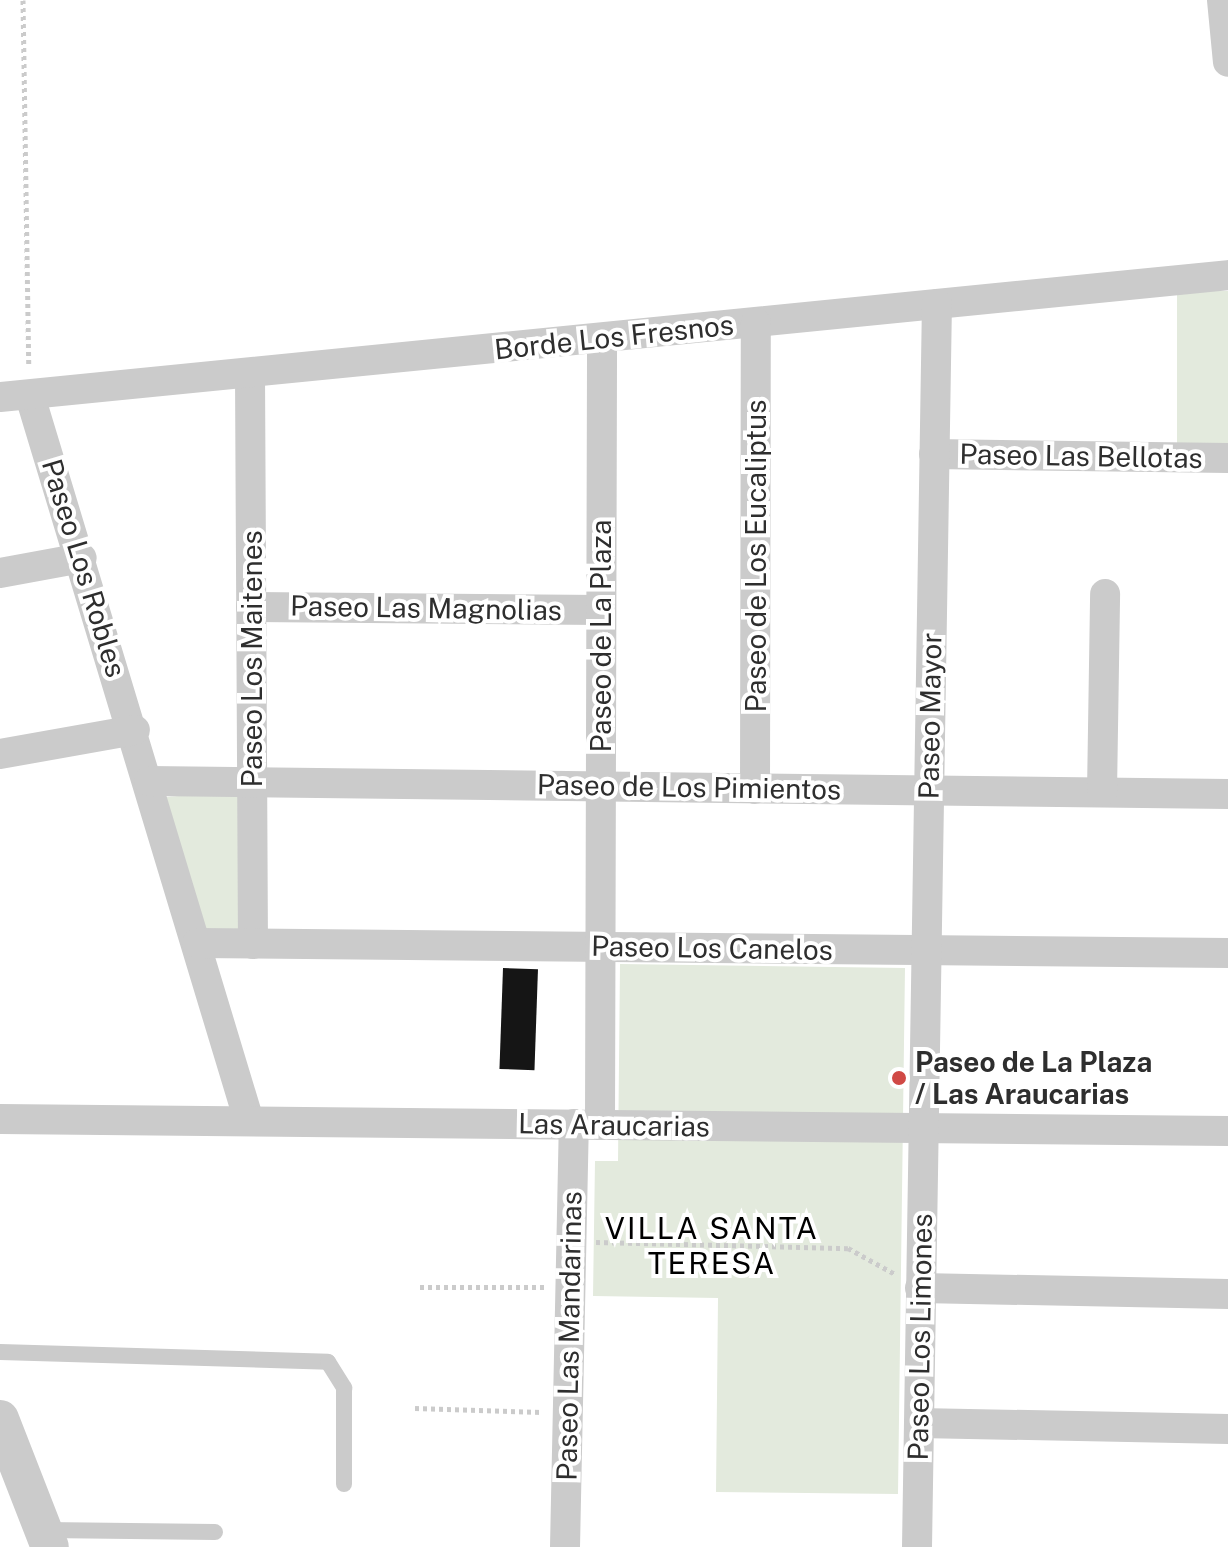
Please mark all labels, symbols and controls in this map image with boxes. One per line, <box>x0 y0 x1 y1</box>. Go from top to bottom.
street label: Borde Los Fresnos <box>493 308 735 366</box>
street label: Paseo de Los Eucaliptus <box>739 399 773 713</box>
street label: Paseo Las Bellotas <box>959 437 1203 475</box>
street label: Paseo Los Robles <box>35 455 133 681</box>
street label: Paseo de La Plaza <box>584 519 618 753</box>
street label: Paseo Los Maitenes <box>235 530 269 788</box>
street label: Paseo Las Magnolias <box>290 589 562 627</box>
street label: Paseo Mayor <box>912 632 948 800</box>
street label: Paseo de Los Pimientos <box>536 768 842 806</box>
street label: Paseo Los Canelos <box>591 929 833 967</box>
place label: Paseo de La Plaza / Las Araucarias <box>915 1045 1153 1111</box>
marker: Paseo de La Plaza / Las Araucarias <box>890 1069 908 1087</box>
street label: Las Araucarias <box>518 1107 710 1143</box>
street label: Paseo Las Mandarinas <box>550 1191 588 1481</box>
district label: VILLA SANTA TERESA <box>605 1210 819 1280</box>
street label: Paseo Los Limones <box>901 1213 939 1461</box>

